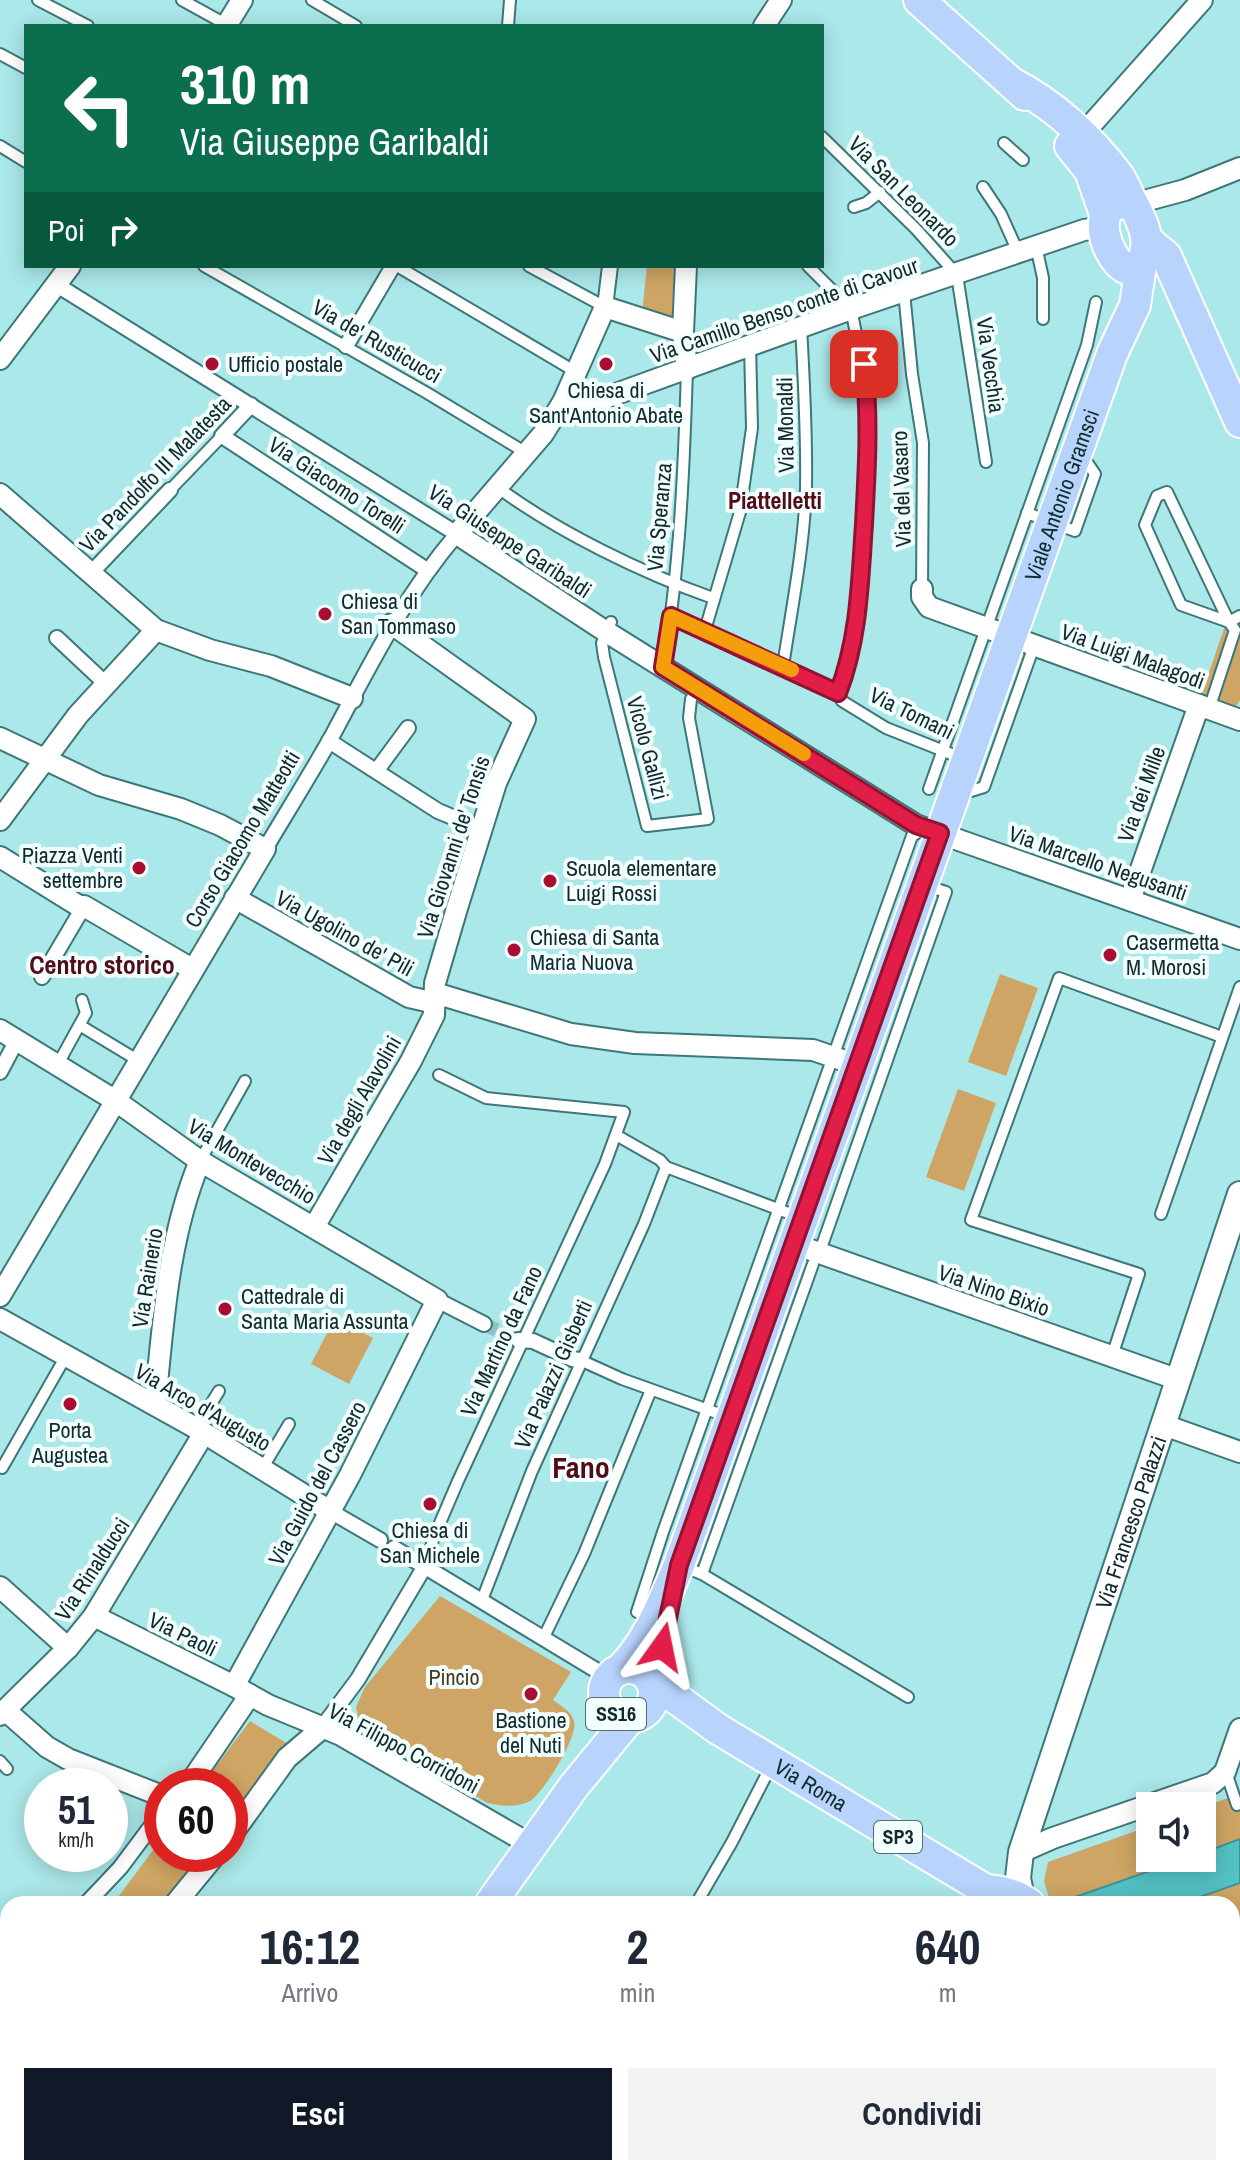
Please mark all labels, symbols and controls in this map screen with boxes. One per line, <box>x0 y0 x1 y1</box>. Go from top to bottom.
text: 310 m <box>180 46 310 121</box>
icon: left <box>48 56 152 160</box>
text: Via Giuseppe Garibaldi <box>180 118 490 166</box>
street label: Via San Leonardo <box>842 129 966 253</box>
icon: right <box>101 208 145 252</box>
text: Poi <box>48 210 85 250</box>
street label: Via Camillo Benso conte di Cavour <box>646 250 922 370</box>
street label: Via de' Rusticucci <box>307 292 447 390</box>
street label: Via Vecchia <box>969 315 1013 415</box>
pin <box>830 330 898 398</box>
icon: arrive <box>842 342 886 386</box>
place label: Ufficio postale <box>228 349 343 379</box>
marker: Ufficio postale <box>203 355 221 373</box>
marker: Chiesa di Sant'Antonio Abate <box>597 355 615 373</box>
place label: Chiesa di Sant'Antonio Abate <box>529 375 683 430</box>
street label: Via Monaldi <box>769 377 801 473</box>
street label: Via Pandolfo III Malatesta <box>73 389 237 559</box>
street label: Viale Antonio Gramsci <box>1017 405 1106 585</box>
street label: Via Giacomo Torelli <box>263 429 411 541</box>
street label: Via del Vasaro <box>884 430 918 548</box>
street label: Via Speranza <box>639 461 679 573</box>
street label: Via Giuseppe Garibaldi <box>422 477 598 605</box>
district label: Piattelletti <box>728 484 822 516</box>
place label: Chiesa di San Tommaso <box>341 586 456 641</box>
marker: Chiesa di San Tommaso <box>316 605 334 623</box>
street label: Via Luigi Malagodi <box>1057 616 1209 696</box>
street label: Via Tomani <box>865 680 959 746</box>
street label: Vicolo Gallizi <box>620 693 676 803</box>
street label: Via dei Mille <box>1110 742 1172 846</box>
street label: Corso Giacomo Matteotti <box>177 745 307 933</box>
street label: Via Giovanni de' Tonsis <box>409 752 497 942</box>
street label: Via Marcello Negusanti <box>1005 818 1191 908</box>
place label: Piazza Venti settembre <box>22 840 123 895</box>
place label: Scuola elementare Luigi Rossi <box>566 853 716 908</box>
marker: Piazza Venti settembre <box>130 859 148 877</box>
marker: Scuola elementare Luigi Rossi <box>541 872 559 890</box>
street label: Via Ugolino de' Pili <box>271 883 419 983</box>
place label: Chiesa di Santa Maria Nuova <box>530 922 659 977</box>
place label: Casermetta M. Morosi <box>1126 927 1219 982</box>
marker: Chiesa di Santa Maria Nuova <box>505 941 523 959</box>
marker: Casermetta M. Morosi <box>1101 946 1119 964</box>
district label: Centro storico <box>29 947 175 982</box>
street label: Via degli Alavolini <box>310 1030 408 1170</box>
street label: Via Montevecchio <box>183 1111 321 1211</box>
street label: Via Rainerio <box>124 1226 170 1330</box>
street label: Via Nino Bixio <box>934 1257 1054 1323</box>
street label: Via Martino da Fano <box>453 1261 549 1421</box>
place label: Cattedrale di Santa Maria Assunta <box>241 1281 409 1336</box>
street label: Via Palazzi Gisberti <box>507 1295 599 1453</box>
marker: Cattedrale di Santa Maria Assunta <box>216 1300 234 1318</box>
street label: Via Arco d'Augusto <box>129 1356 277 1458</box>
marker: Porta Augustea <box>61 1395 79 1413</box>
street label: Via Guido del Cassero <box>261 1396 373 1570</box>
place label: Porta Augustea <box>31 1415 108 1470</box>
street label: Via Francesco Palazzi <box>1088 1432 1173 1613</box>
district label: Fano <box>552 1447 610 1487</box>
marker: Chiesa di San Michele <box>421 1495 439 1513</box>
street label: Via Rinalducci <box>48 1512 136 1626</box>
place label: Chiesa di San Michele <box>380 1515 480 1570</box>
street label: Via Paoli <box>144 1605 222 1663</box>
position arrow <box>620 1605 704 1689</box>
park label: Pincio <box>428 1662 480 1692</box>
marker: Bastione del Nuti <box>522 1685 540 1703</box>
street label: Via Filippo Corridoni <box>323 1696 485 1800</box>
road number: SS16 <box>586 1698 646 1730</box>
place label: Bastione del Nuti <box>495 1705 567 1760</box>
street label: Via Roma <box>769 1751 853 1818</box>
speed limit sign: 60 <box>144 1768 248 1872</box>
text: 51 <box>58 1783 94 1836</box>
map controls <box>1136 1792 1216 1872</box>
button: sound <box>1136 1792 1216 1872</box>
road number: SP3 <box>874 1821 922 1853</box>
text: km/h <box>58 1826 94 1853</box>
text: 16:12 <box>260 1914 360 1979</box>
text: 2 <box>627 1914 648 1979</box>
text: 640 <box>915 1914 980 1979</box>
text: Arrivo <box>281 1975 338 2010</box>
text: min <box>620 1975 655 2010</box>
text: m <box>939 1975 957 2010</box>
button: Esci <box>24 2068 612 2160</box>
button: Condividi <box>628 2068 1216 2160</box>

